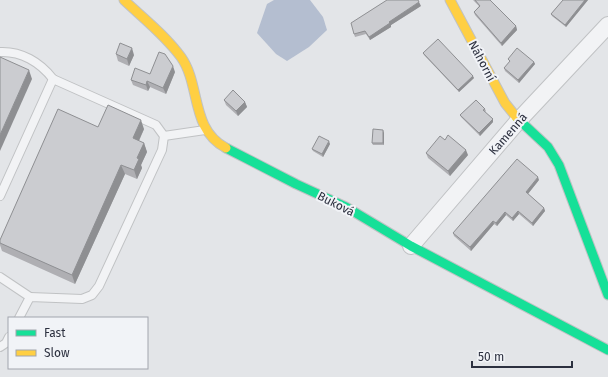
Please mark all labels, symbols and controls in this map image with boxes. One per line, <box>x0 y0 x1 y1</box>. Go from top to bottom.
street label: Náhorní <box>466 38 499 84</box>
street label: Kamenná <box>486 110 530 158</box>
street label: Buková <box>315 189 357 219</box>
legend <box>8 317 148 369</box>
text: Fast <box>44 326 66 340</box>
scale bar <box>472 343 572 369</box>
text: Slow <box>44 346 70 360</box>
text: 50 m <box>478 350 504 364</box>

